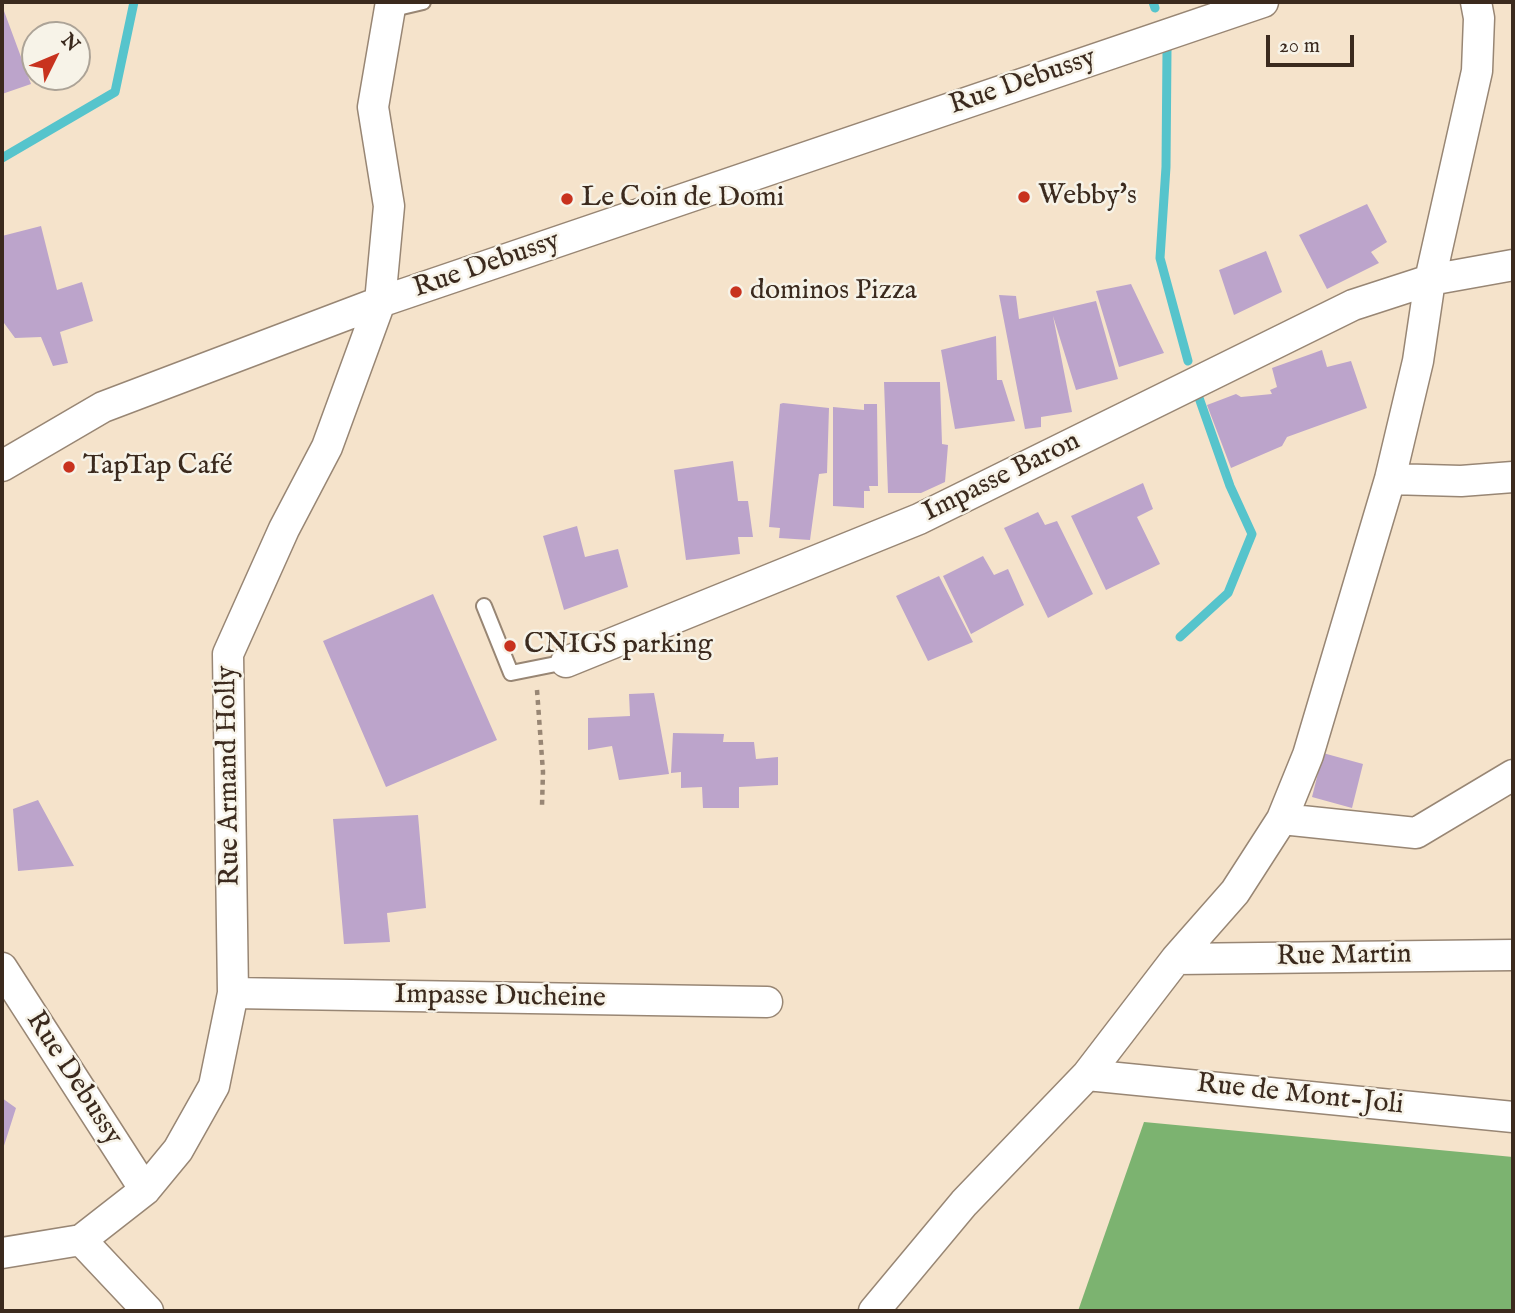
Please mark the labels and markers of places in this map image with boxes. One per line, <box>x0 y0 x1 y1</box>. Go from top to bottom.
place label: Webby's <box>1038 180 1137 214</box>
place label: Le Coin de Domi <box>581 182 784 216</box>
marker: Webby's <box>1016 189 1032 205</box>
marker: Le Coin de Domi <box>559 191 575 207</box>
place label: dominos Pizza <box>750 275 917 309</box>
marker: dominos Pizza <box>728 284 744 300</box>
place label: TapTap Café <box>83 450 233 484</box>
marker: TapTap Café <box>61 459 77 475</box>
place label: CNIGS parking <box>524 629 713 663</box>
marker: CNIGS parking <box>502 638 518 654</box>

